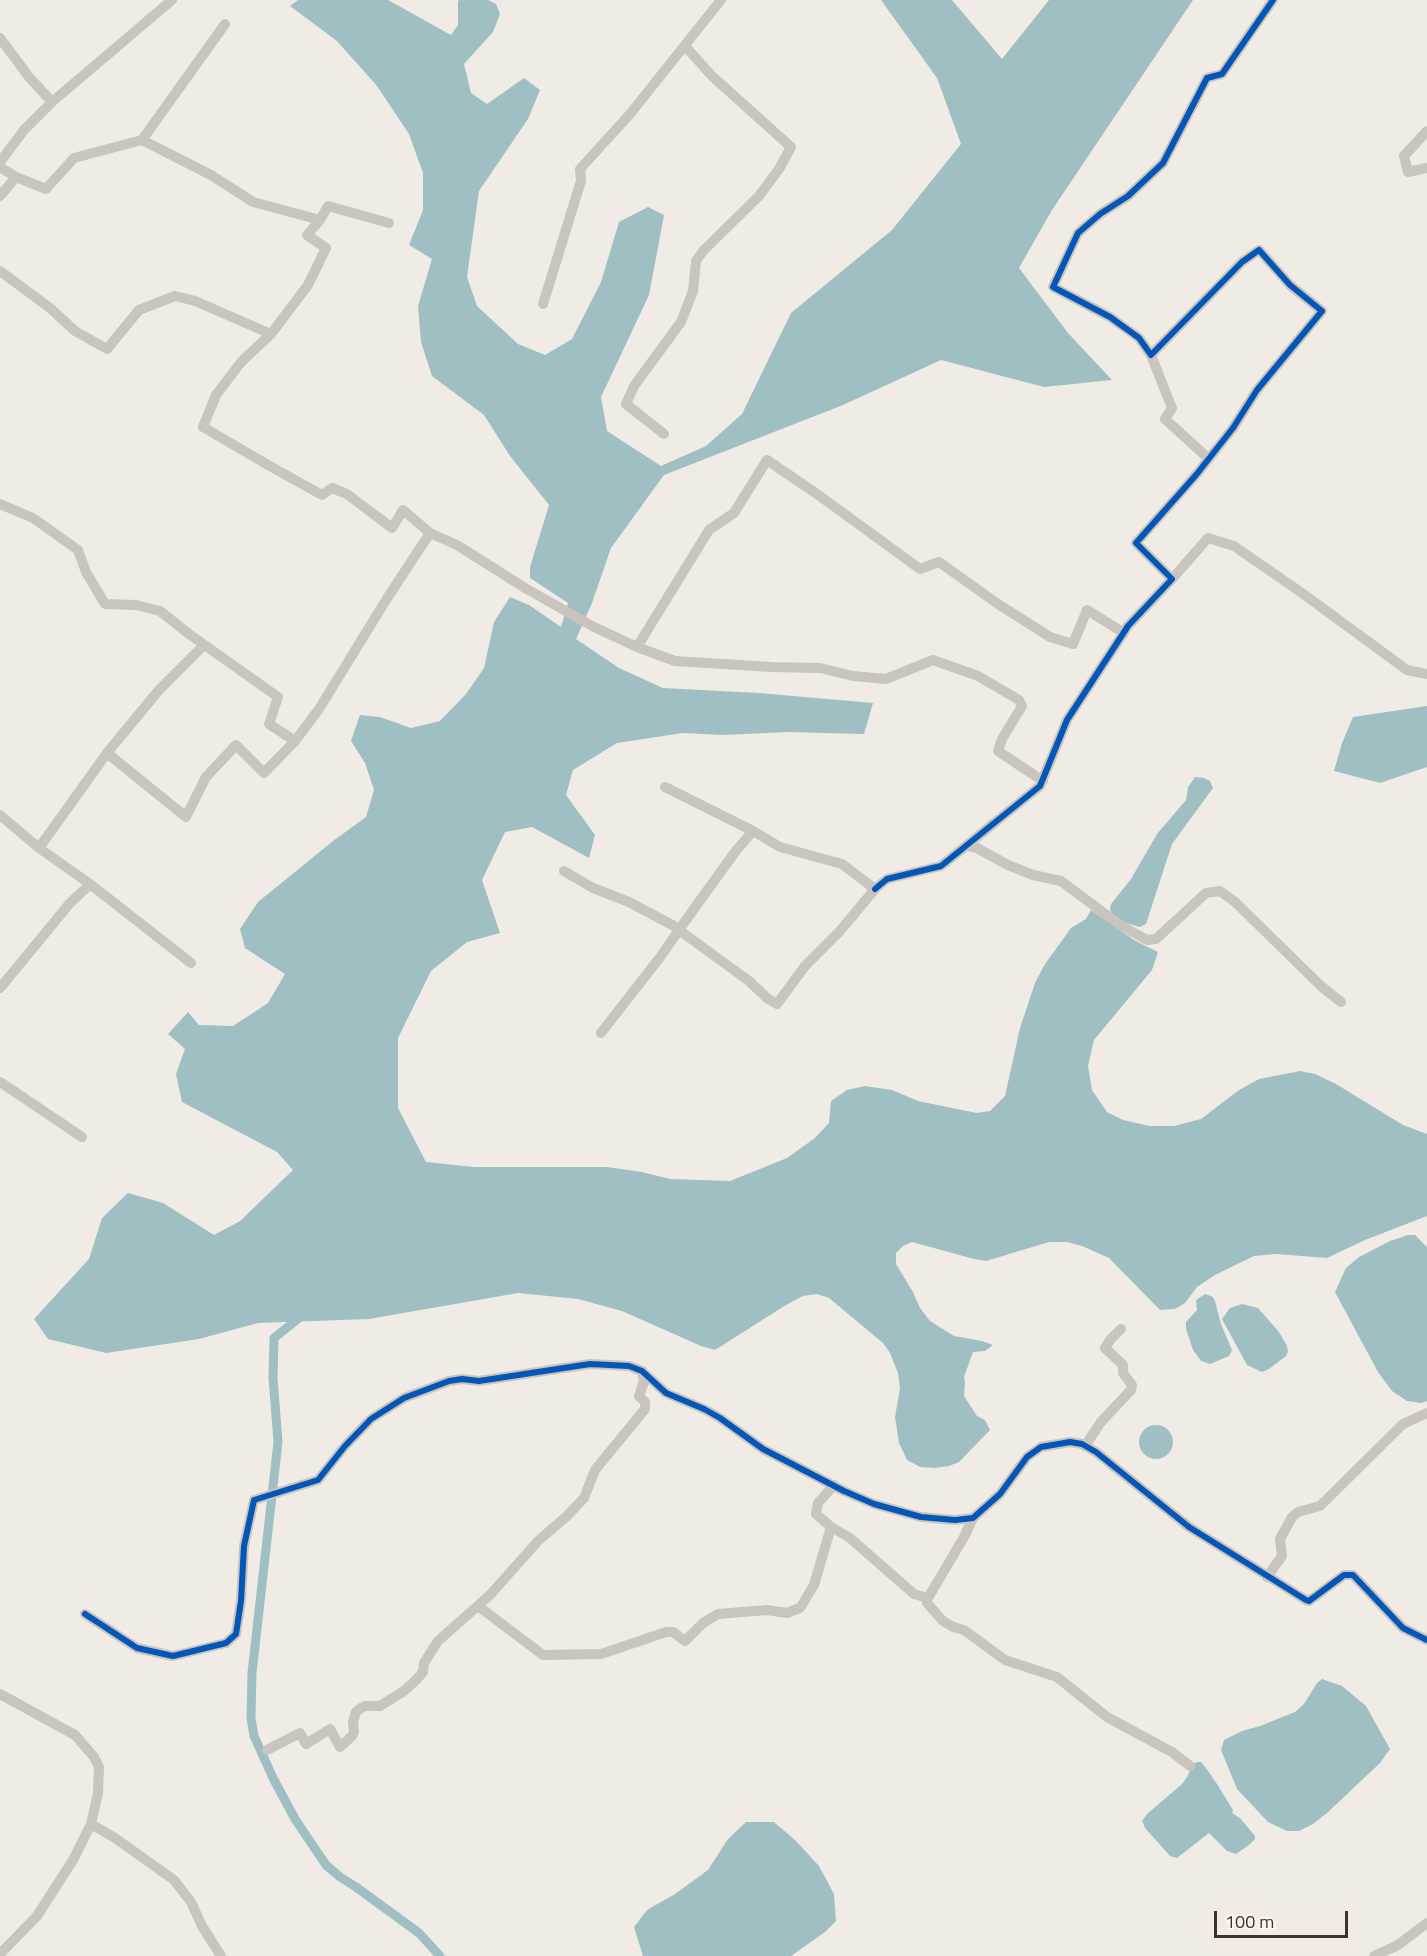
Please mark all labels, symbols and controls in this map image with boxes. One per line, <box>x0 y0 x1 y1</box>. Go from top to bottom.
scale bar <box>1217 1899 1350 1937</box>
text: 100 m <box>1225 1908 1274 1935</box>

